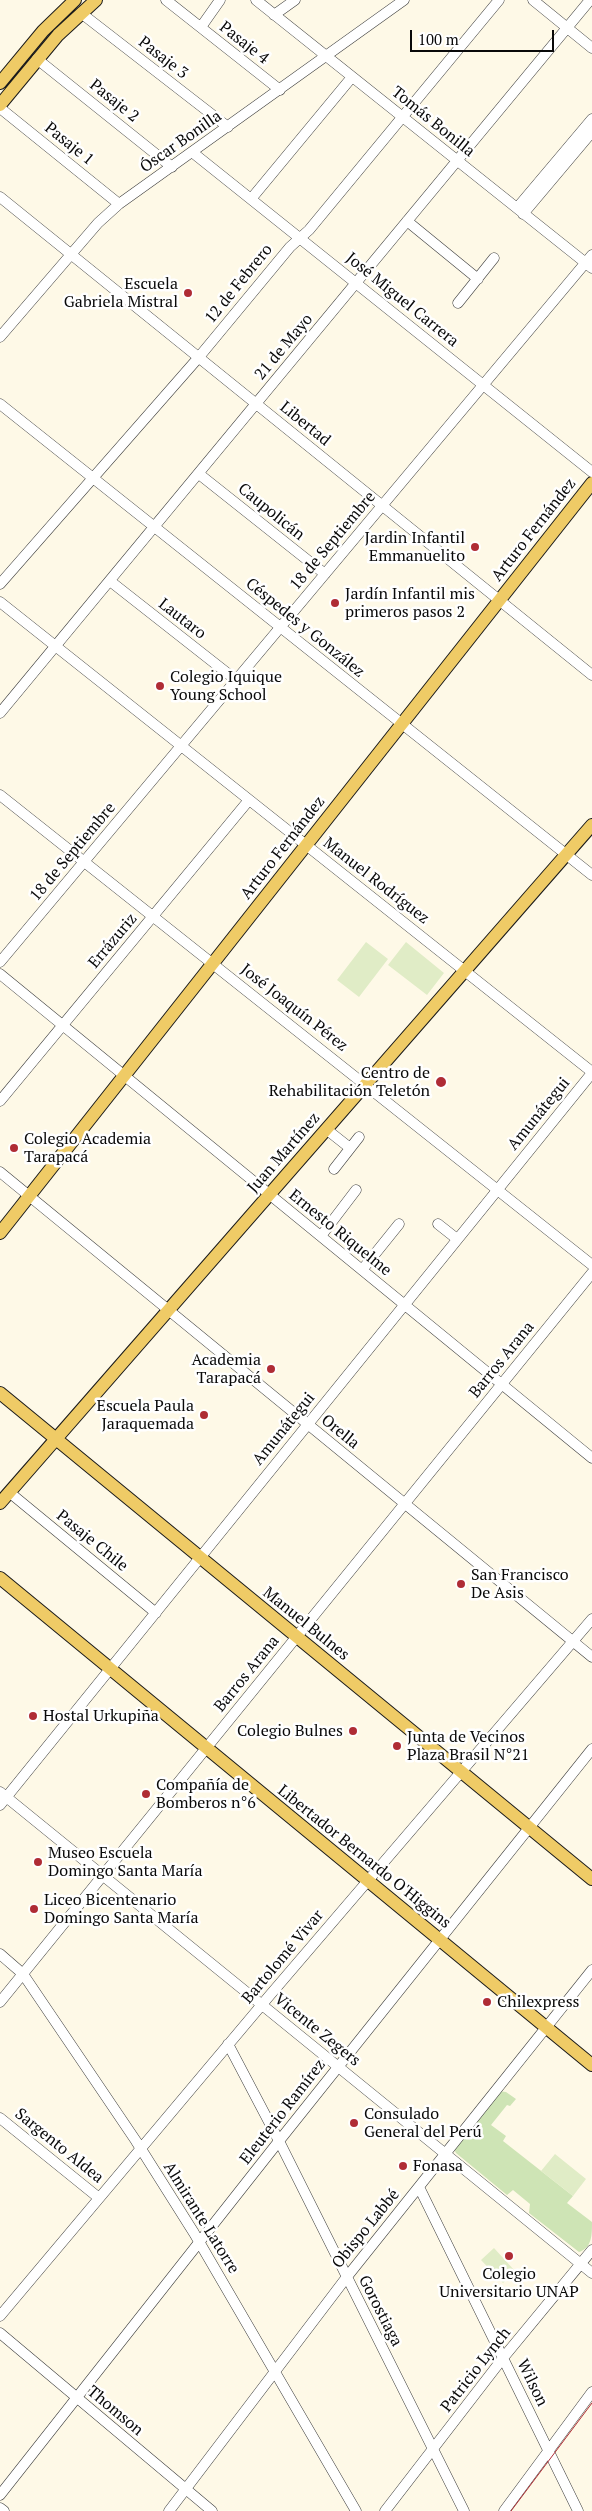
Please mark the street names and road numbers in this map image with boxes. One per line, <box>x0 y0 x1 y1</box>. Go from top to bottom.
street label: Pasaje 4 <box>215 18 273 68</box>
street label: Pasaje 3 <box>134 33 192 83</box>
street label: Pasaje 2 <box>86 75 142 127</box>
street label: Tomás Bonilla <box>388 83 478 161</box>
street label: Óscar Bonilla <box>137 107 225 177</box>
street label: Pasaje 1 <box>41 118 97 170</box>
street label: 12 de Febrero <box>201 240 277 328</box>
street label: José Miguel Carrera <box>342 249 462 351</box>
street label: 21 de Mayo <box>251 310 317 384</box>
street label: Libertad <box>276 398 334 450</box>
street label: Arturo Fernández <box>488 475 580 585</box>
street label: Caupolicán <box>234 479 308 545</box>
street label: 18 de Septiembre <box>286 488 380 594</box>
street label: Céspedes y González <box>242 574 368 682</box>
street label: Lautaro <box>154 594 210 644</box>
street label: Arturo Fernández <box>237 793 329 903</box>
street label: 18 de Septiembre <box>26 799 120 905</box>
street label: Manuel Rodríguez <box>319 834 433 928</box>
street label: Errázuriz <box>85 910 141 972</box>
street label: José Joaquín Pérez <box>237 960 351 1056</box>
street label: Amunátegui <box>504 1074 574 1154</box>
street label: Juan Martínez <box>244 1109 324 1197</box>
street label: Ernesto Riquelme <box>285 1186 395 1280</box>
street label: Barros Arana <box>465 1318 539 1402</box>
street label: Amunátegui <box>249 1389 319 1469</box>
street label: Orella <box>317 1411 363 1453</box>
street label: Pasaje Chile <box>52 1506 132 1576</box>
street label: Manuel Bulnes <box>259 1583 353 1665</box>
street label: Barros Arana <box>210 1632 284 1716</box>
street label: Libertador Bernardo O'Higgins <box>274 1781 454 1933</box>
street label: Bartolomé Vivar <box>238 1906 328 2008</box>
street label: Vicente Zegers <box>270 1989 364 2071</box>
street label: Eleuterio Ramírez <box>236 2056 330 2168</box>
street label: Sargento Aldea <box>11 2104 107 2188</box>
street label: Almirante Latorre <box>159 2159 243 2277</box>
street label: Obispo Labbé <box>328 2185 404 2273</box>
street label: Gorostiaga <box>354 2272 406 2350</box>
street label: Patricio Lynch <box>437 2324 515 2416</box>
street label: Wilson <box>512 2356 552 2410</box>
street label: Thomson <box>83 2382 147 2440</box>

